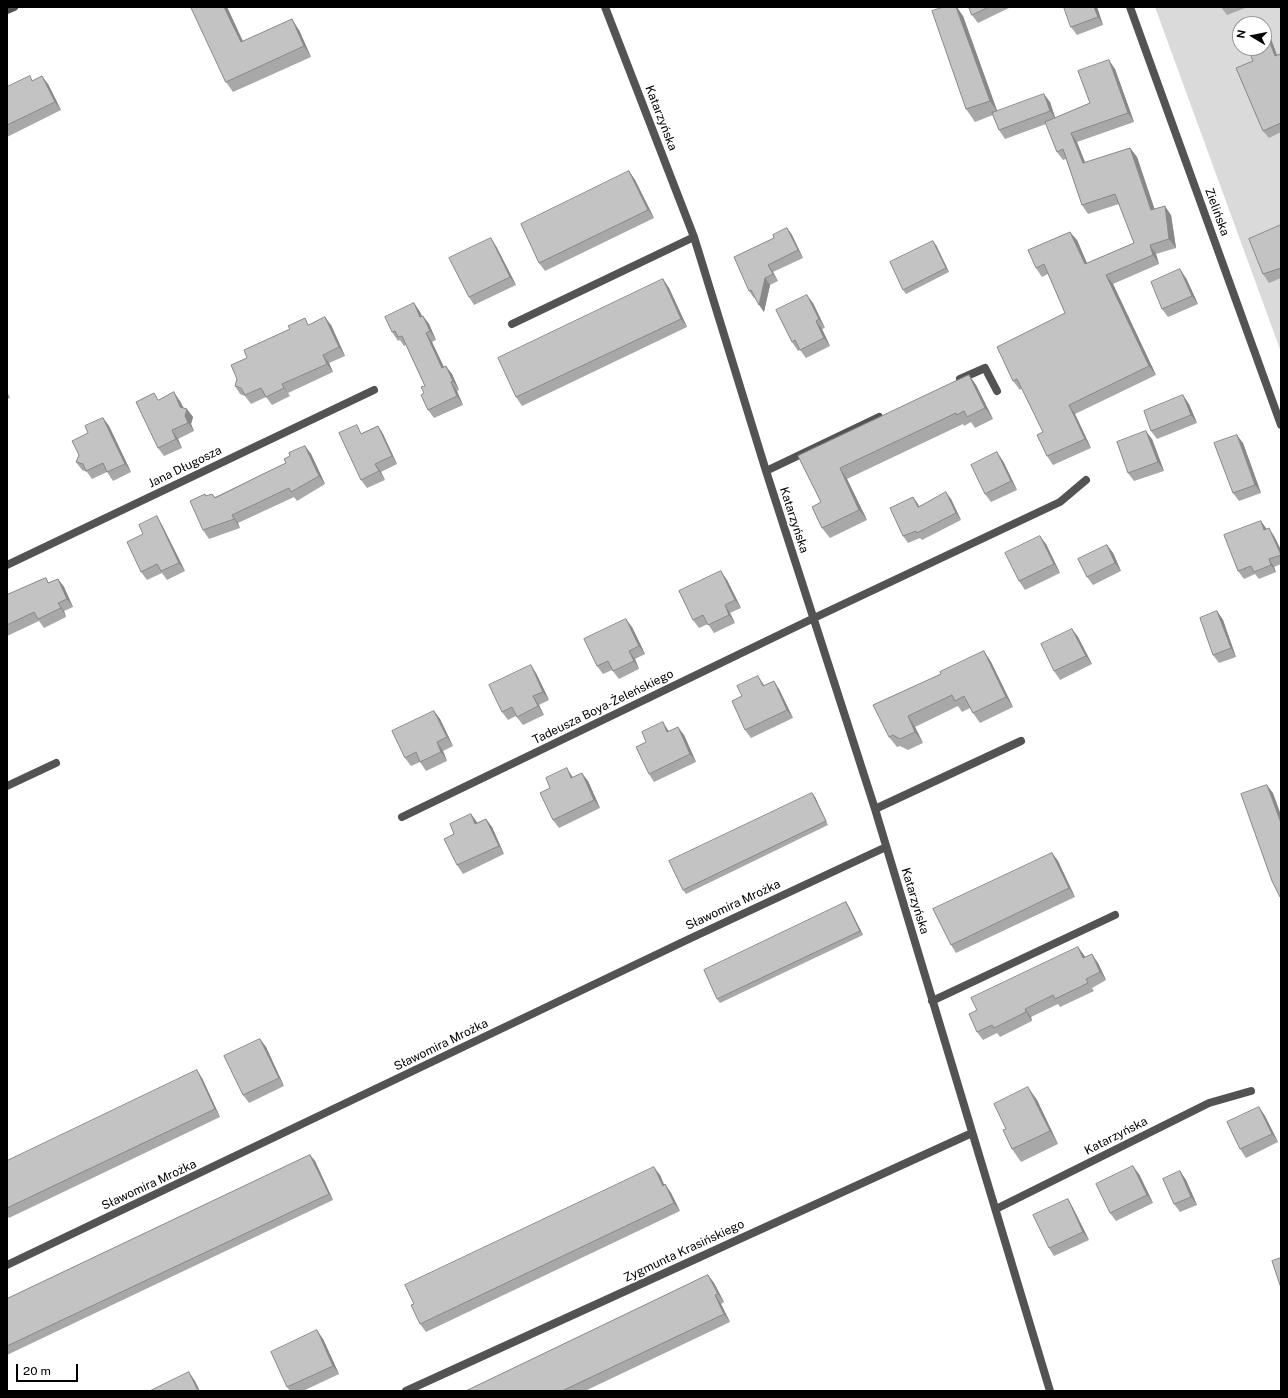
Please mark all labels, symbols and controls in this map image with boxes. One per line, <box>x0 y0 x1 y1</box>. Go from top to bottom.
north arrow <box>1232 16 1272 56</box>
text: N <box>1235 29 1248 39</box>
street label: Katarzyńska <box>642 83 680 153</box>
street label: Zielińska <box>1202 186 1232 238</box>
street label: Jana Długosza <box>146 443 224 491</box>
street label: Katarzyńska <box>777 485 811 555</box>
street label: Tadeusza Boya-Żeleńskiego <box>530 667 676 747</box>
street label: Katarzyńska <box>898 866 932 936</box>
street label: Sławomira Mrożka <box>683 877 783 933</box>
street label: Sławomira Mrożka <box>392 1016 490 1074</box>
street label: Katarzyńska <box>1082 1114 1150 1158</box>
street label: Sławomira Mrożka <box>99 1157 199 1213</box>
street label: Zygmunta Krasińskiego <box>621 1217 747 1285</box>
scale bar <box>18 1356 80 1382</box>
text: 20 m <box>23 1364 51 1378</box>

